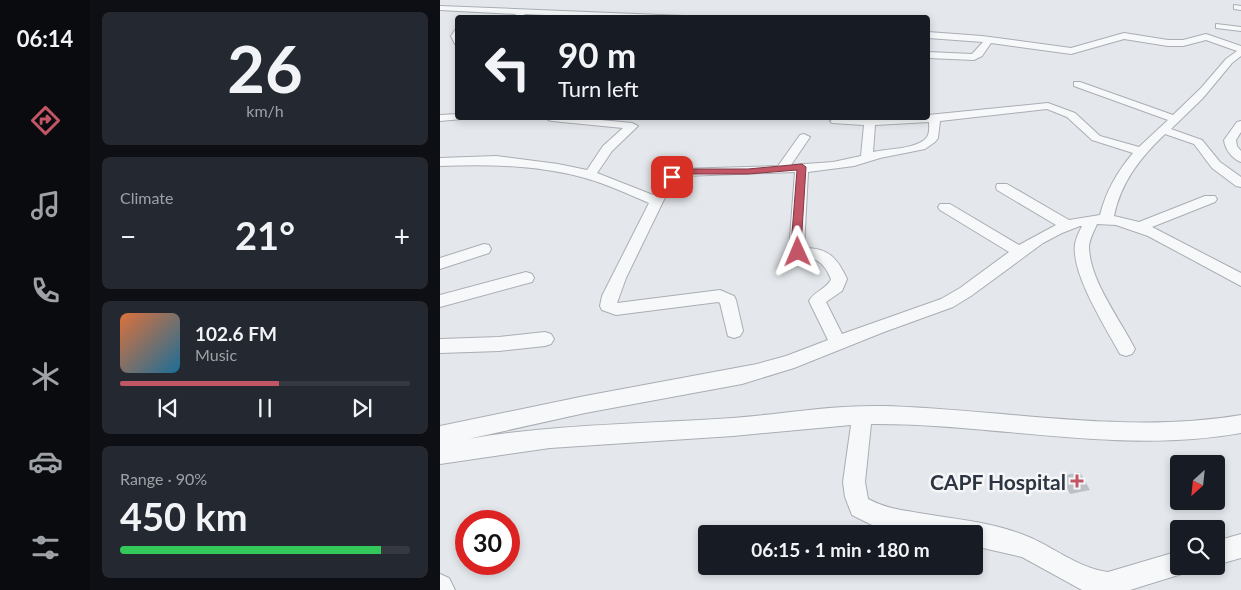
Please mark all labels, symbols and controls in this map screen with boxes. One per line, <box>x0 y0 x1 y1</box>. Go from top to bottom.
text: 06:14 <box>17 25 73 52</box>
text: 26 <box>227 29 303 107</box>
text: 90 m <box>558 33 636 75</box>
icon: left <box>475 35 540 100</box>
text: Turn left <box>558 75 639 102</box>
text: km/h <box>246 101 284 120</box>
icon: directions <box>28 103 63 138</box>
pin <box>651 156 693 198</box>
icon: arrive <box>658 163 686 191</box>
icon: music <box>28 188 63 223</box>
text: Climate <box>120 188 173 207</box>
text: 21° <box>235 212 295 258</box>
text: − <box>120 219 136 253</box>
text: + <box>394 219 410 253</box>
position arrow <box>771 225 823 277</box>
icon: phone <box>28 273 63 308</box>
text: 102.6 FM <box>195 322 277 345</box>
text: Music <box>195 345 237 364</box>
icon: climate <box>28 359 63 394</box>
icon: previous <box>154 394 182 422</box>
icon: pause <box>251 394 279 422</box>
icon: next <box>348 394 376 422</box>
icon: car <box>28 444 63 479</box>
north arrow <box>1170 455 1225 510</box>
map controls <box>1170 455 1225 575</box>
text: Range · 90% <box>120 469 207 488</box>
place label: CAPF Hospital <box>930 469 1066 494</box>
marker: CAPF Hospital <box>1070 474 1084 488</box>
text: 450 km <box>120 493 248 539</box>
speed limit sign: 30 <box>455 510 520 575</box>
button: search <box>1170 520 1225 575</box>
icon: filters <box>28 530 63 565</box>
text: 06:15 · 1 min · 180 m <box>751 538 930 561</box>

